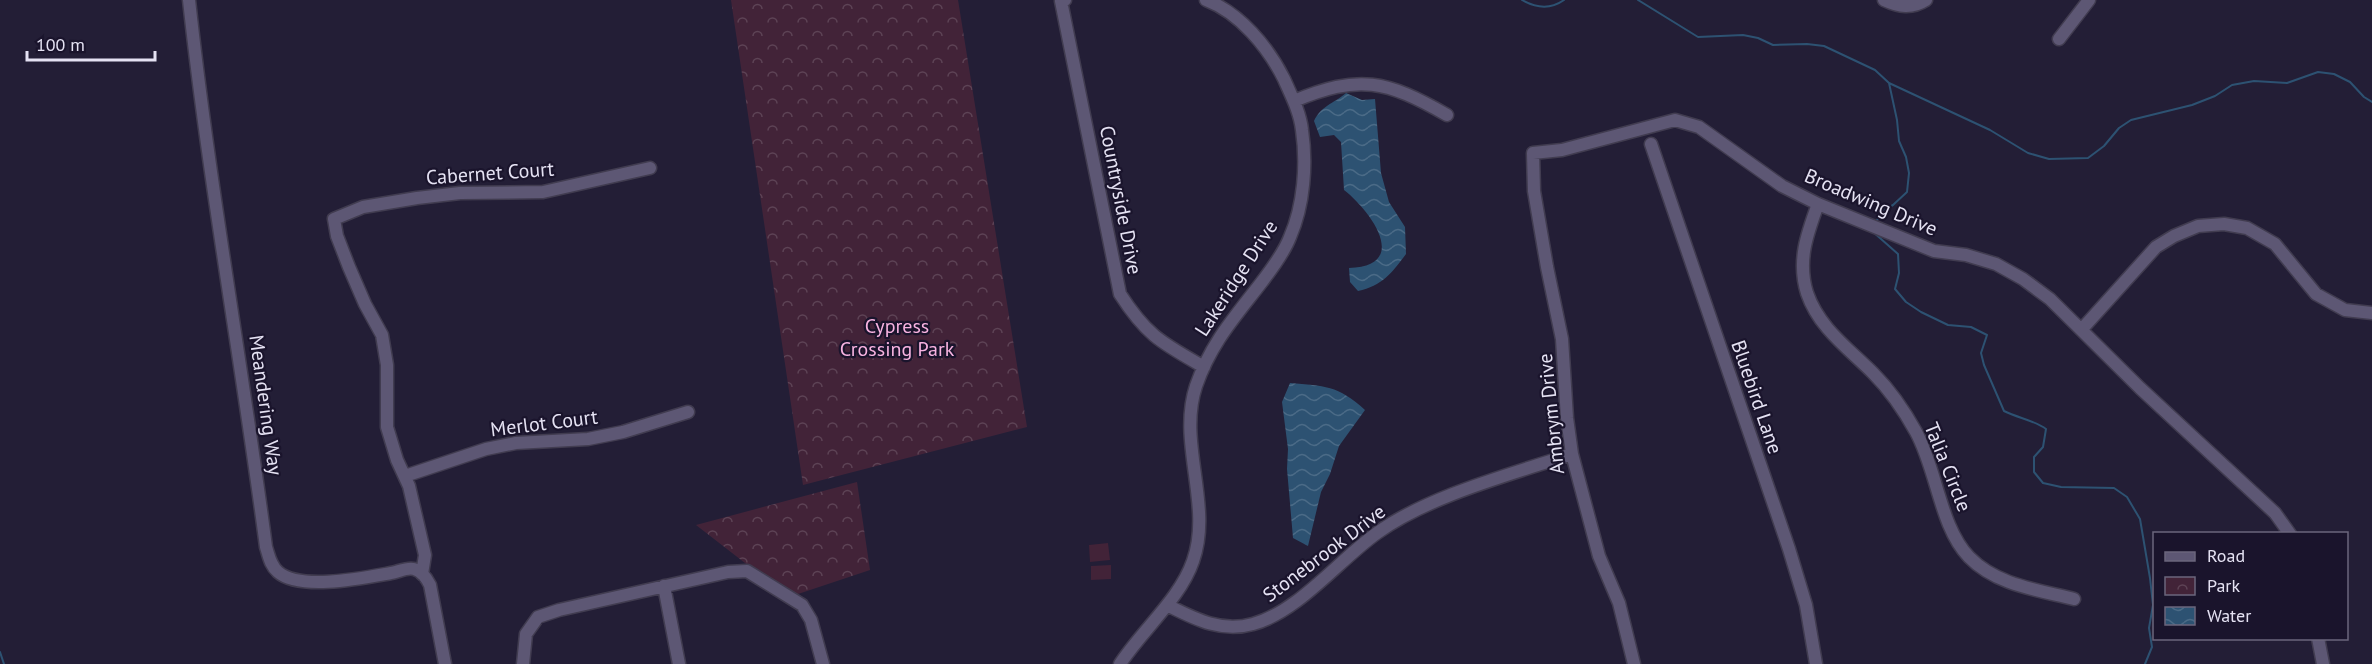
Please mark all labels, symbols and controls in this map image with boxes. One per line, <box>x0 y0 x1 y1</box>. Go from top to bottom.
scale bar <box>27 24 154 62</box>
text: 100 m <box>36 33 85 56</box>
street label: Countryside Drive <box>1094 123 1148 277</box>
street label: Cabernet Court <box>425 156 555 190</box>
street label: Broadwing Drive <box>1801 162 1941 242</box>
street label: Lakeridge Drive <box>1189 215 1283 341</box>
park label: Cypress Crossing Park <box>840 313 955 362</box>
street label: Meandering Way <box>243 333 289 478</box>
street label: Bluebird Lane <box>1725 337 1789 457</box>
street label: Ambrym Drive <box>1532 352 1570 476</box>
street label: Merlot Court <box>489 403 599 442</box>
street label: Talia Circle <box>1918 419 1978 515</box>
street label: Stonebrook Drive <box>1257 498 1391 608</box>
legend <box>2153 532 2348 640</box>
text: Road <box>2207 544 2245 567</box>
text: Park <box>2207 574 2240 597</box>
text: Water <box>2207 604 2251 627</box>

